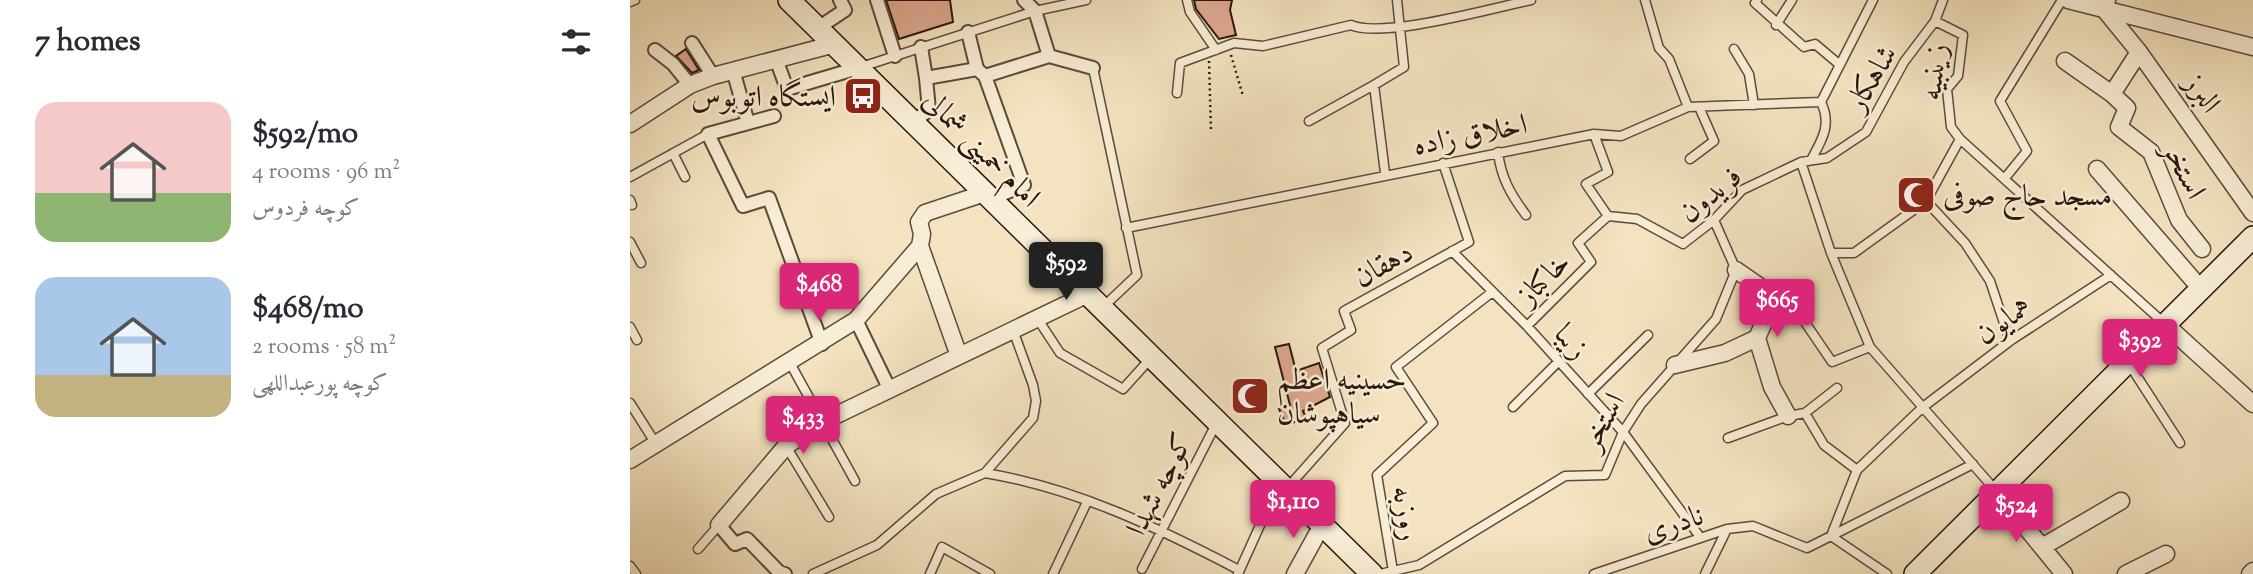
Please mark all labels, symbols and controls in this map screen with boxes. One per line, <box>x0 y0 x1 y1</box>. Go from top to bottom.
text: 7 homes <box>35 21 140 64</box>
icon: filters <box>557 23 595 61</box>
street label: شاهکار <box>1835 38 1910 123</box>
street label: زینبیه <box>1911 41 1960 103</box>
street label: البرز <box>2170 63 2230 123</box>
bus stop icon: ایستگاه اتوبوس <box>842 75 884 117</box>
place label: ایستگاه اتوبوس <box>691 77 836 120</box>
street label: امام خمینی شمالی <box>910 81 1049 220</box>
street label: اخلاق زاده <box>1410 104 1531 169</box>
text: $592/mo <box>252 113 358 156</box>
icon: home <box>91 130 175 214</box>
street label: استخر <box>2149 132 2215 207</box>
text: 4 rooms · 96 m² <box>252 156 400 189</box>
street label: فریدون <box>1671 157 1752 235</box>
mosque icon: مسجد حاج صوفی <box>1895 174 1937 216</box>
place label: مسجد حاج صوفی <box>1943 176 2112 221</box>
text: کوچه فردوس <box>252 193 360 226</box>
street label: دهقان <box>1346 232 1422 300</box>
pin: $592 <box>1025 243 1107 302</box>
street label: خاکباز <box>1506 243 1582 319</box>
text: $592 <box>1045 248 1087 281</box>
pin: $468 <box>778 264 860 323</box>
text: $468 <box>796 269 842 302</box>
pin: $665 <box>1736 280 1818 339</box>
text: $665 <box>1756 285 1799 318</box>
street label: همایون <box>1967 287 2041 357</box>
text: $468/mo <box>252 288 364 331</box>
icon: home <box>91 305 175 389</box>
street label: زیبا <box>1542 315 1598 370</box>
pin: $392 <box>2099 320 2181 379</box>
text: $392 <box>2118 325 2162 358</box>
text: 2 rooms · 58 m² <box>252 331 396 364</box>
place label: حسینیه اعظم سیاهپوشان <box>1277 360 1406 437</box>
text: کوچه پورعبداللهی <box>252 368 388 401</box>
mosque icon: حسینیه اعظم سیاهپوشان <box>1229 375 1271 417</box>
street label: استخر <box>1570 386 1637 461</box>
pin: $433 <box>762 396 844 456</box>
text: $433 <box>782 402 824 435</box>
street label: کوچه شهدا <box>1117 426 1206 544</box>
pin: $1,110 <box>1236 480 1350 540</box>
street label: روزبه <box>1379 483 1430 544</box>
pin: $524 <box>1975 484 2057 544</box>
text: $1,110 <box>1266 486 1320 519</box>
text: $524 <box>1995 490 2037 523</box>
street label: نادری <box>1638 496 1709 555</box>

